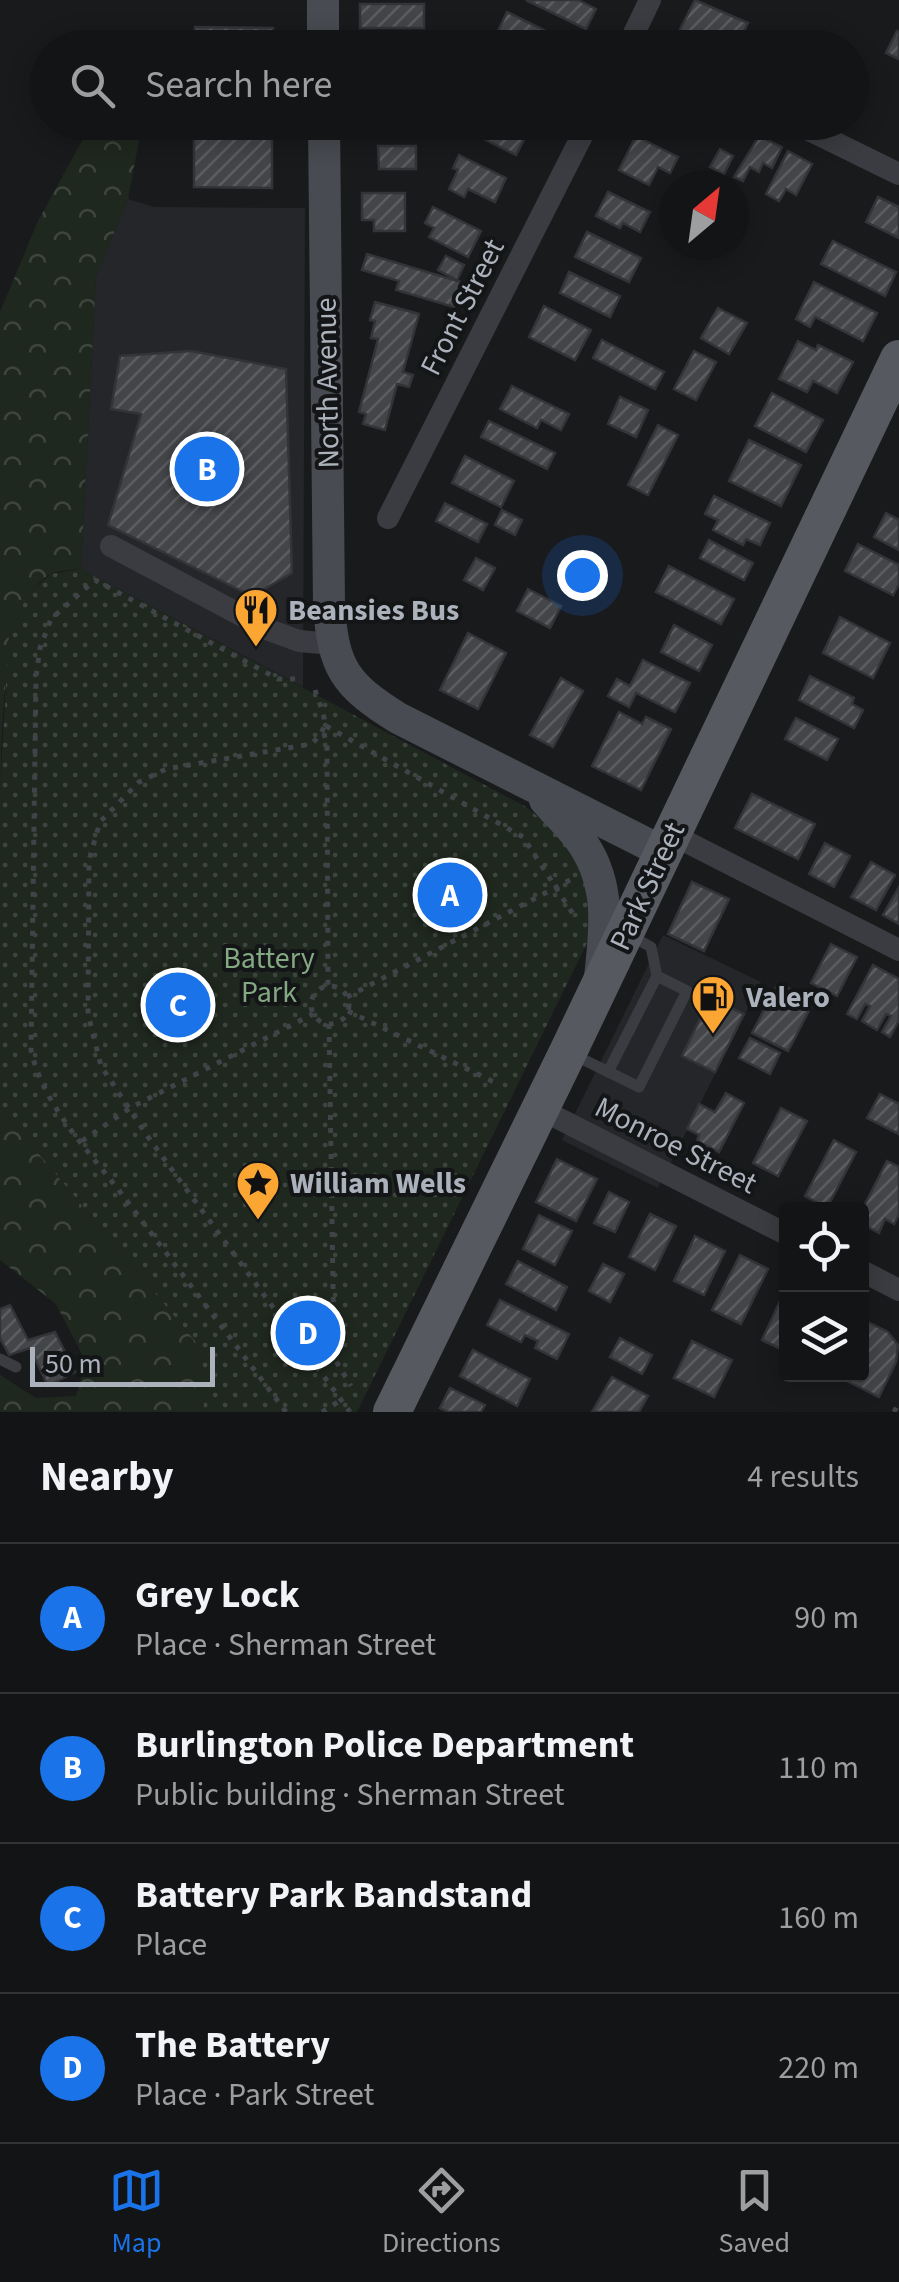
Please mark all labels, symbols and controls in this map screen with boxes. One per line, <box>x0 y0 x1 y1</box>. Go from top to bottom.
search box <box>30 30 869 140</box>
icon: search <box>65 58 120 113</box>
text: Search here <box>145 58 332 112</box>
north arrow <box>659 170 749 260</box>
street label: Front Street <box>410 231 515 383</box>
street label: North Avenue <box>305 297 350 469</box>
pin: B <box>174 432 240 506</box>
your location <box>557 550 608 601</box>
restaurant icon: Beansies Bus <box>233 587 279 648</box>
place label: Beansies Bus <box>288 589 459 632</box>
street label: Park Street <box>599 815 696 957</box>
pin: A <box>418 858 482 932</box>
park label: Battery Park <box>223 937 315 1014</box>
pin: C <box>146 968 210 1042</box>
fuel station icon: Valero <box>690 974 736 1035</box>
place label: Valero <box>745 976 830 1019</box>
street label: Monroe Street <box>587 1086 764 1205</box>
place icon: William Wells <box>235 1160 281 1221</box>
place label: William Wells <box>290 1162 466 1205</box>
map controls <box>779 1202 869 1382</box>
button: locate <box>779 1202 869 1292</box>
button: layers <box>779 1292 869 1382</box>
pin: D <box>276 1296 340 1370</box>
scale bar <box>30 1342 215 1386</box>
text: 50 m <box>45 1344 102 1384</box>
text: Nearby <box>40 1447 174 1507</box>
text: 4 results <box>747 1454 859 1500</box>
text: Grey Lock <box>135 1568 300 1622</box>
text: A <box>63 1595 82 1641</box>
text: 90 m <box>794 1595 859 1641</box>
text: Place · Sherman Street <box>135 1622 436 1668</box>
text: Burlington Police Department <box>135 1718 634 1772</box>
text: B <box>63 1745 82 1791</box>
text: 110 m <box>778 1745 859 1791</box>
text: Public building · Sherman Street <box>135 1772 565 1818</box>
text: Battery Park Bandstand <box>135 1868 532 1922</box>
text: C <box>63 1895 82 1941</box>
text: 160 m <box>778 1895 859 1941</box>
text: Place <box>135 1922 207 1968</box>
text: The Battery <box>135 2018 330 2072</box>
text: D <box>62 2045 83 2091</box>
text: 220 m <box>778 2045 859 2091</box>
text: Place · Park Street <box>135 2072 374 2118</box>
tab: Map <box>109 2163 164 2263</box>
tab: Directions <box>382 2163 501 2263</box>
tab: Saved <box>719 2163 790 2263</box>

